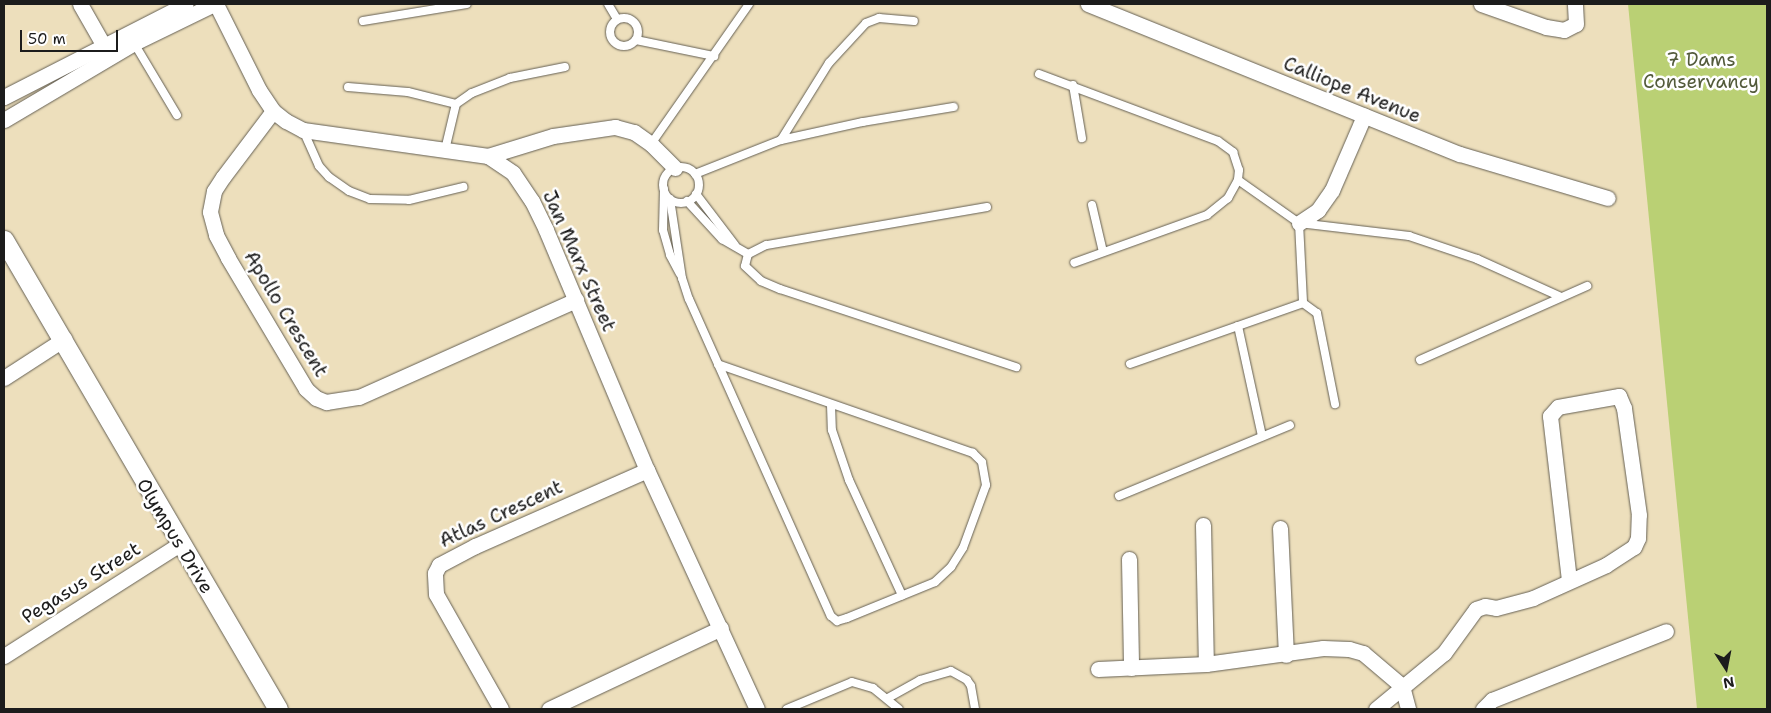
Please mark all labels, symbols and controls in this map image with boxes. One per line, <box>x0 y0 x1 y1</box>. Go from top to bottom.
scale bar <box>22 20 120 52</box>
text: 50 m <box>28 29 66 49</box>
park label: 7 Dams Conservancy <box>1643 49 1759 93</box>
street label: Calliope Avenue <box>1280 52 1424 128</box>
street label: Jan Marx Street <box>538 187 620 335</box>
street label: Apollo Crescent <box>239 247 333 381</box>
street label: Olympus Drive <box>132 474 218 598</box>
street label: Atlas Crescent <box>436 476 566 552</box>
street label: Pegasus Street <box>17 537 145 629</box>
north arrow <box>1701 643 1751 693</box>
text: N <box>1722 673 1736 693</box>

